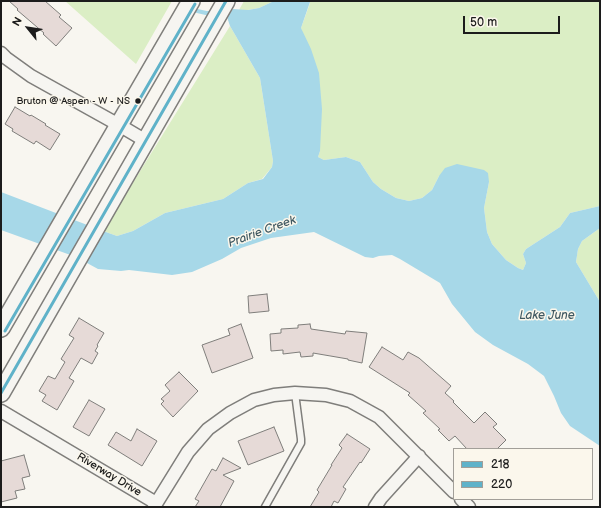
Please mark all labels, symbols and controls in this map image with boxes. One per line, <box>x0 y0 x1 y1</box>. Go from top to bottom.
north arrow <box>8 8 48 48</box>
scale bar <box>465 8 562 34</box>
text: N <box>9 15 25 29</box>
text: 50 m <box>470 15 497 30</box>
place label: Bruton @ Aspen - W - NS <box>16 95 130 107</box>
marker: Bruton @ Aspen - W - NS <box>133 96 143 106</box>
water label: Prairie Creek <box>226 213 298 251</box>
water label: Lake June <box>519 309 575 323</box>
legend <box>453 448 593 500</box>
street label: Riverway Drive <box>74 451 144 499</box>
text: 218 <box>491 457 510 472</box>
text: 220 <box>491 477 512 492</box>

